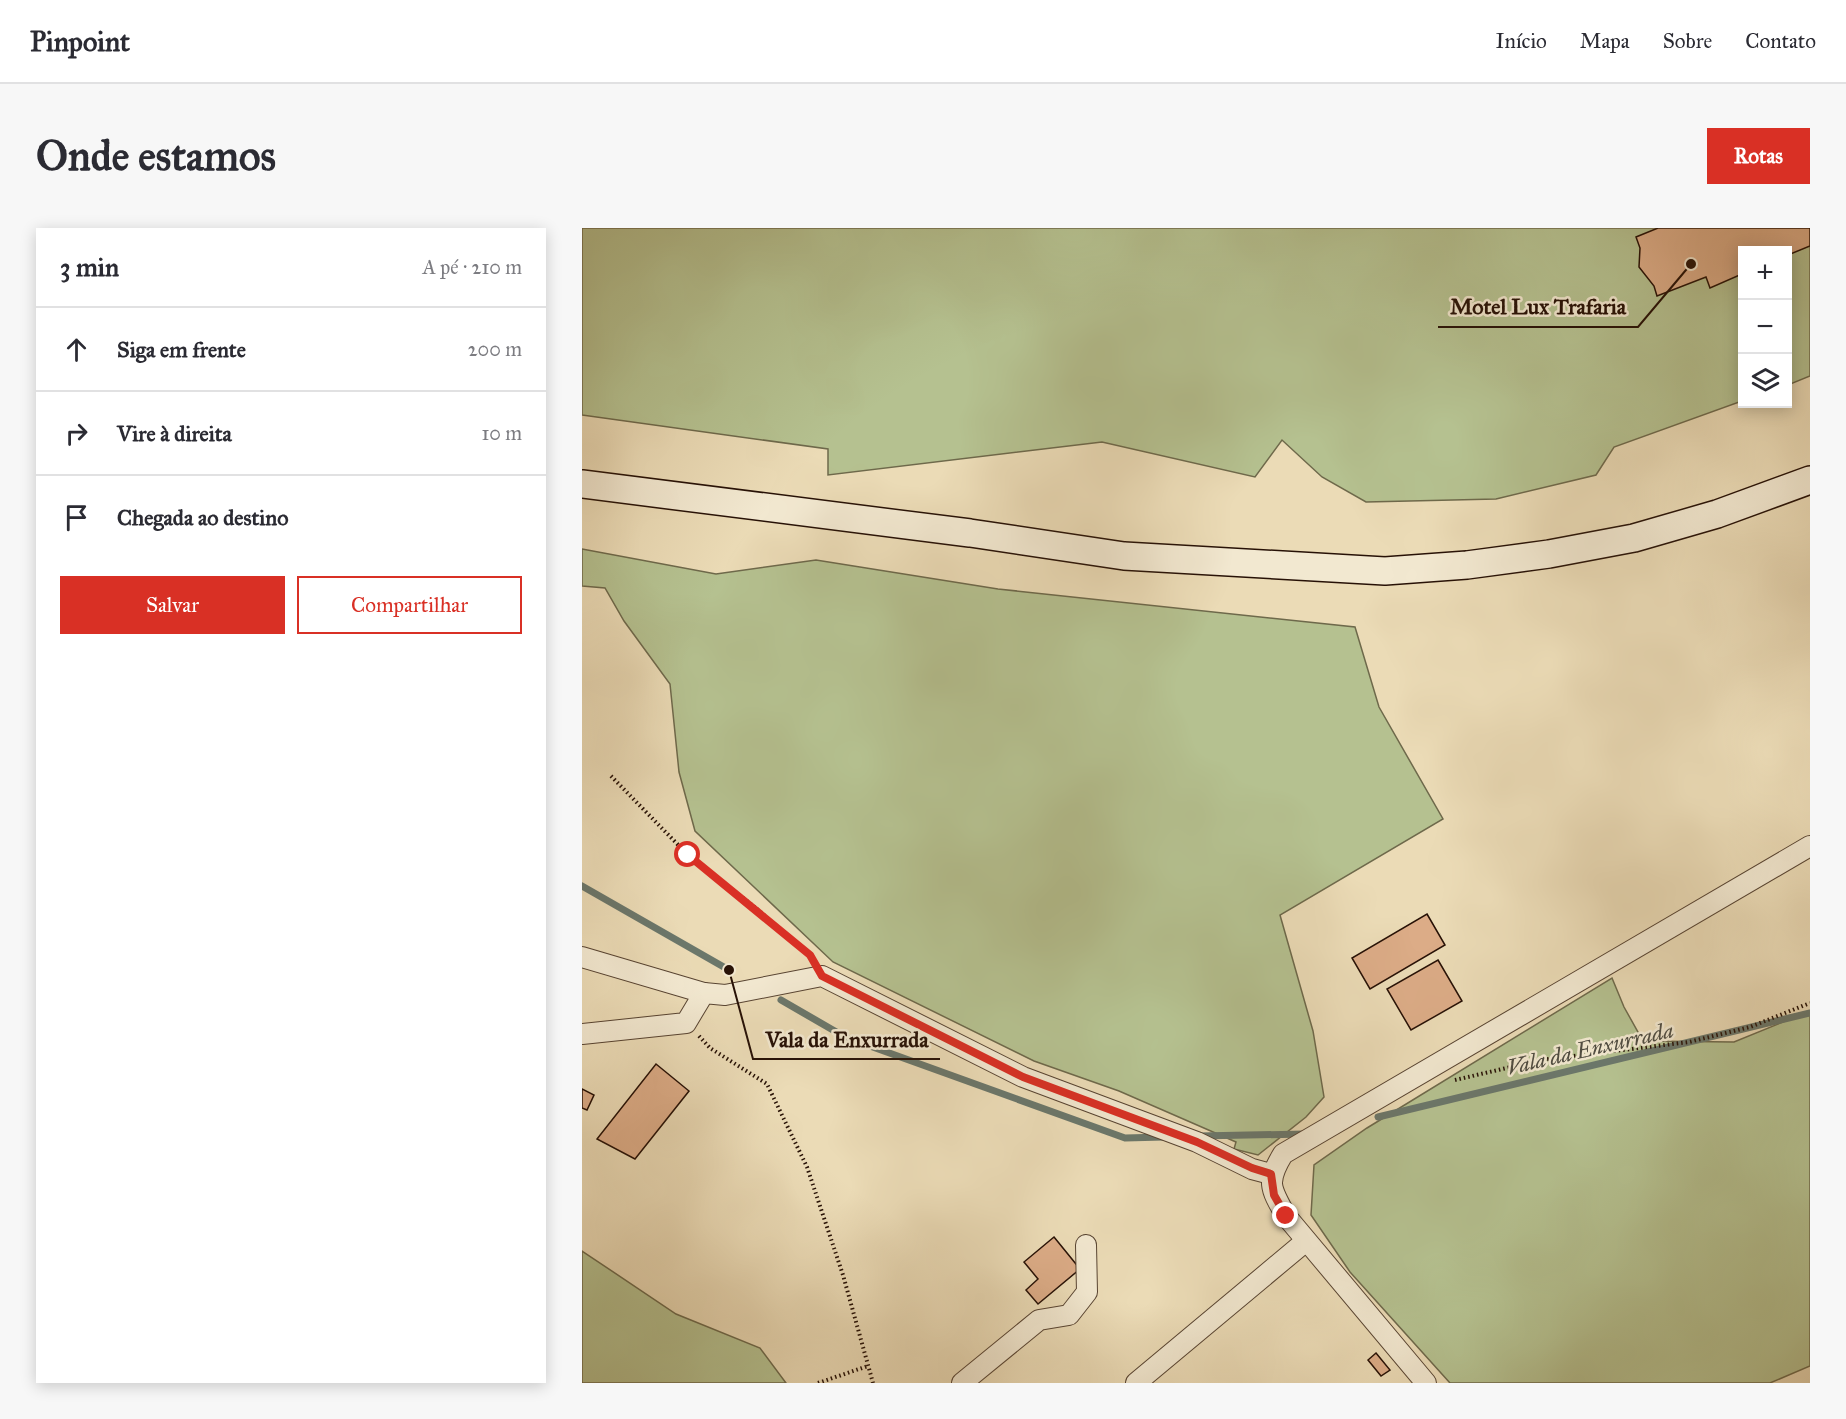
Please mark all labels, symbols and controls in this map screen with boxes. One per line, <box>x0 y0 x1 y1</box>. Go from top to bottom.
text: Pinpoint <box>30 24 130 59</box>
text: Início <box>1496 28 1547 54</box>
text: Mapa <box>1580 28 1630 54</box>
text: Sobre <box>1663 28 1712 54</box>
text: Contato <box>1745 28 1816 54</box>
button: Rotas <box>1707 128 1810 184</box>
text: Onde estamos <box>36 130 276 182</box>
map controls <box>1738 246 1792 408</box>
button: + <box>1738 246 1792 300</box>
text: 3 min <box>60 251 119 283</box>
text: A pé · 210 m <box>422 255 522 279</box>
callout: Motel Lux Trafaria <box>1438 287 1638 327</box>
text: Motel Lux Trafaria <box>1450 293 1627 320</box>
button: − <box>1738 300 1792 354</box>
icon: ahead <box>60 333 93 366</box>
text: Siga em frente <box>117 336 246 363</box>
text: 200 m <box>468 337 522 361</box>
button: layers <box>1738 354 1792 408</box>
icon: right <box>60 417 93 450</box>
text: Vire à direita <box>117 420 232 447</box>
text: 10 m <box>481 421 522 445</box>
icon: arrive <box>60 501 93 534</box>
text: Chegada ao destino <box>117 504 288 531</box>
button: Salvar <box>60 576 285 634</box>
button: Compartilhar <box>297 576 522 634</box>
route start <box>674 841 700 867</box>
water label: Vala da Enxurrada <box>1504 1016 1676 1081</box>
callout: Vala da Enxurrada <box>753 1019 940 1059</box>
text: Vala da Enxurrada <box>764 1026 929 1053</box>
route end <box>1272 1202 1298 1228</box>

